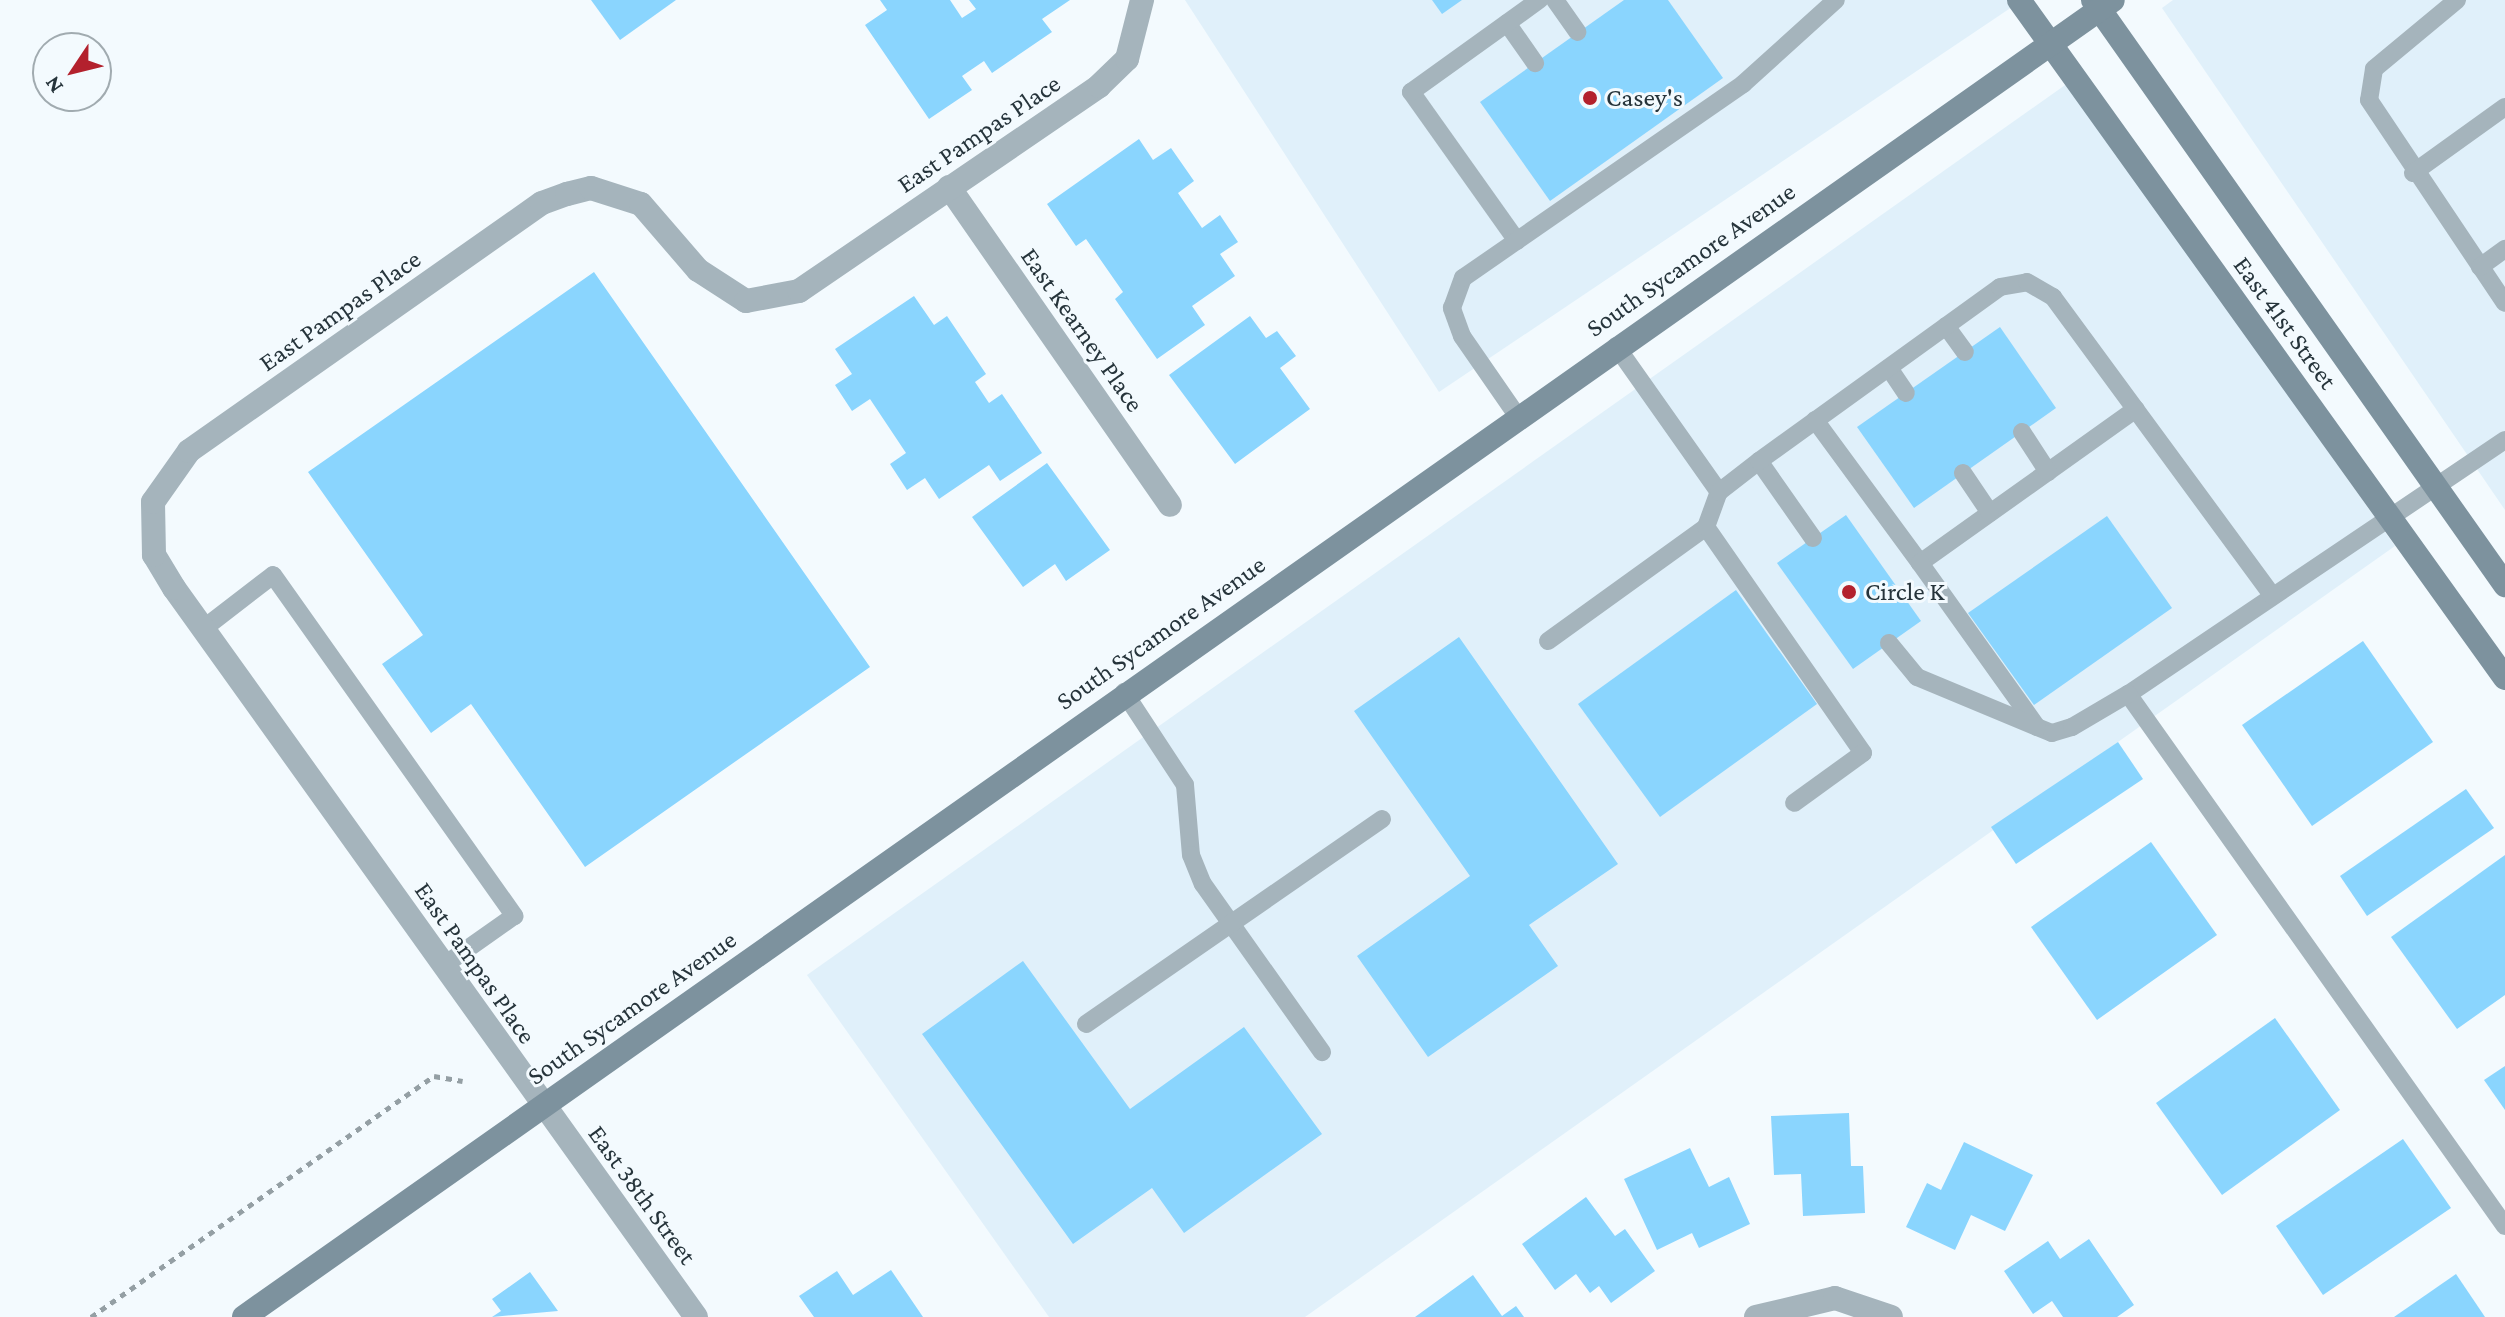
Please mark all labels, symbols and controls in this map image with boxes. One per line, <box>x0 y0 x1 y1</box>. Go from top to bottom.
north arrow <box>32 32 112 112</box>
street label: East Pampas Place <box>891 68 1067 200</box>
text: N <box>39 72 68 98</box>
place label: Casey's <box>1606 82 1683 114</box>
marker: Casey's <box>1581 89 1599 107</box>
street label: South Sycamore Avenue <box>1580 176 1802 344</box>
street label: East Kearney Place <box>1014 242 1150 418</box>
street label: East Pampas Place <box>253 244 427 378</box>
street label: East 41st Street <box>2226 251 2344 395</box>
street label: South Sycamore Avenue <box>1050 549 1272 717</box>
place label: Circle K <box>1865 576 1945 608</box>
marker: Circle K <box>1840 583 1858 601</box>
street label: East Pampas Place <box>408 876 542 1050</box>
street label: South Sycamore Avenue <box>521 924 743 1092</box>
street label: East 38th Street <box>581 1119 703 1271</box>

